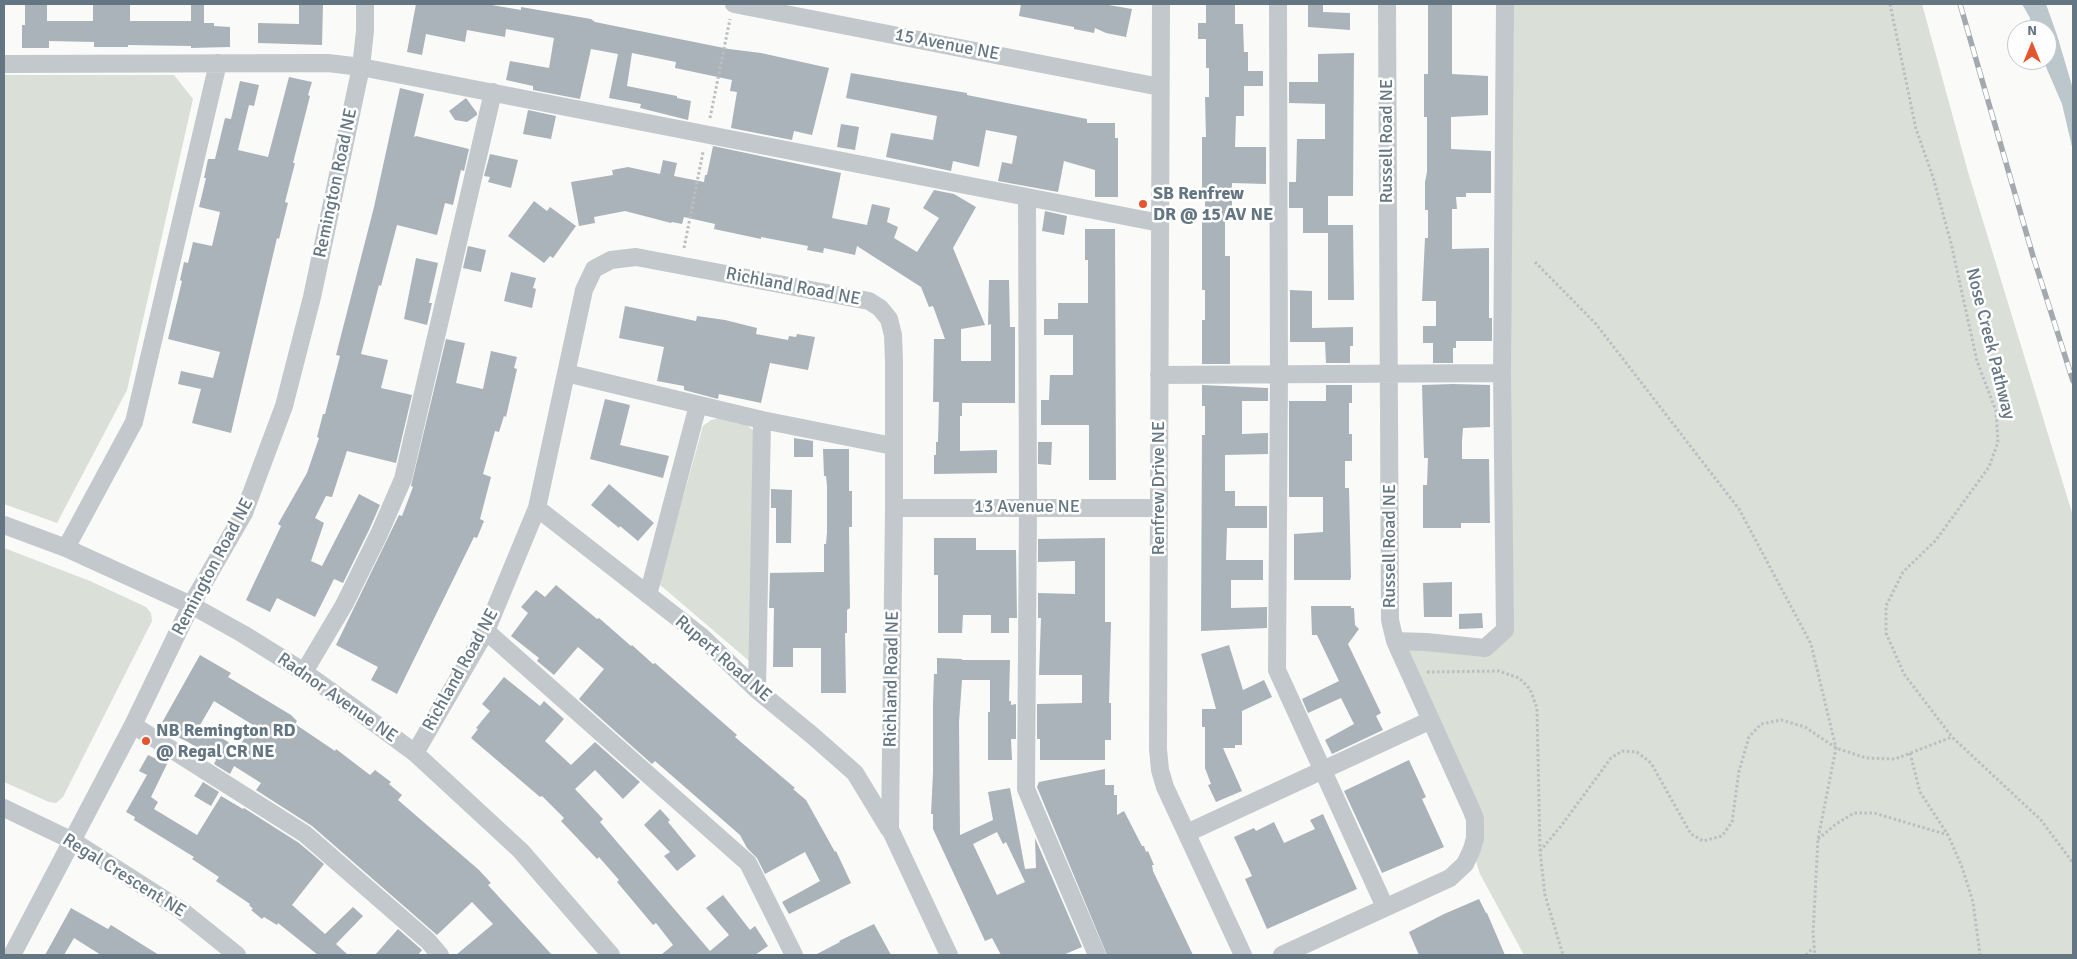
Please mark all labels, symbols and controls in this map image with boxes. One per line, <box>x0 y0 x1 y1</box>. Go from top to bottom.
north arrow <box>2007 20 2057 70</box>
text: N <box>2027 22 2037 39</box>
street label: 15 Avenue NE <box>893 24 1001 66</box>
street label: Russell Road NE <box>1376 79 1398 203</box>
street label: Remington Road NE <box>310 106 362 260</box>
place label: SB Renfrew DR @ 15 AV NE <box>1153 183 1273 225</box>
marker: SB Renfrew DR @ 15 AV NE <box>1137 198 1149 210</box>
street label: Richland Road NE <box>724 263 862 311</box>
street label: Nose Creek Pathway <box>1961 266 2019 422</box>
street label: Renfrew Drive NE <box>1148 421 1170 555</box>
street label: Russell Road NE <box>1379 484 1401 608</box>
street label: Remington Road NE <box>168 495 258 639</box>
street label: 13 Avenue NE <box>974 496 1080 518</box>
street label: Richland Road NE <box>418 605 504 735</box>
street label: Rupert Road NE <box>670 611 776 707</box>
street label: Richland Road NE <box>880 611 904 747</box>
street label: Radnor Avenue NE <box>273 649 401 747</box>
place label: NB Remington RD @ Regal CR NE <box>156 720 296 762</box>
marker: NB Remington RD @ Regal CR NE <box>140 735 152 747</box>
street label: Regal Crescent NE <box>58 829 190 923</box>

